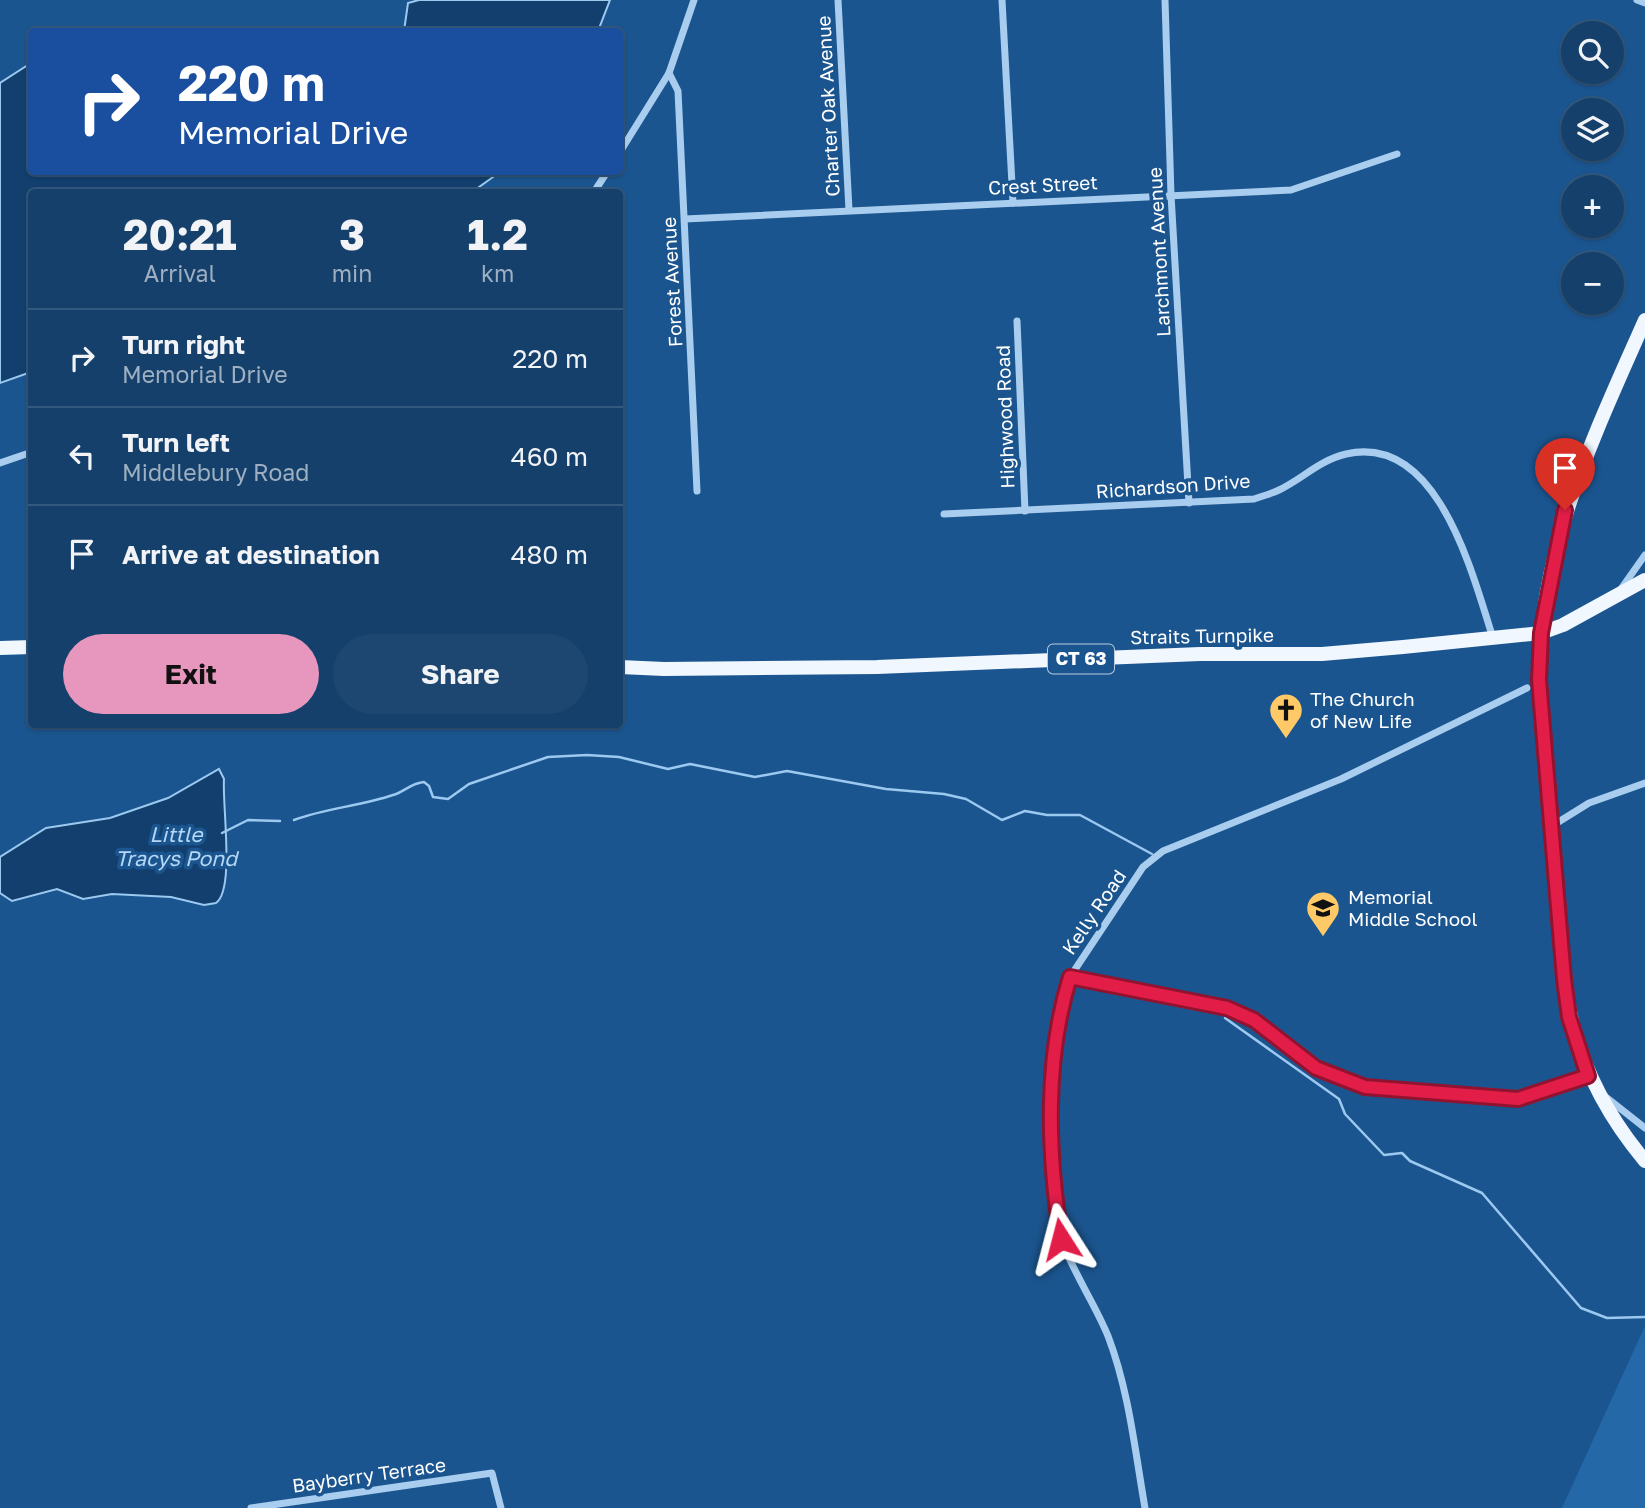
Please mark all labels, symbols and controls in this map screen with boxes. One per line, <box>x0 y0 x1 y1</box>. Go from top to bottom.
street label: Charter Oak Avenue <box>811 15 844 197</box>
map controls <box>1561 21 1624 315</box>
button: search <box>1561 21 1624 84</box>
text: 220 m <box>178 53 325 112</box>
icon: right <box>63 56 154 147</box>
button: layers <box>1561 98 1624 161</box>
text: Memorial Drive <box>178 113 408 151</box>
street label: Larchmont Avenue <box>1143 166 1174 338</box>
street label: Crest Street <box>988 170 1098 199</box>
button: + <box>1561 175 1624 238</box>
text: 20:21 <box>123 209 237 259</box>
text: 3 <box>339 209 365 259</box>
text: 1.2 <box>467 209 528 259</box>
street label: Forest Avenue <box>657 216 686 348</box>
button: − <box>1561 252 1624 315</box>
text: Arrival <box>144 259 216 287</box>
text: min <box>332 259 372 287</box>
text: km <box>481 259 514 287</box>
text: Turn right <box>122 329 245 360</box>
icon: right <box>63 339 101 377</box>
text: 220 m <box>512 343 588 374</box>
street label: Highwood Road <box>990 345 1019 489</box>
text: Memorial Drive <box>122 360 288 388</box>
text: Turn left <box>122 427 230 458</box>
icon: left <box>63 437 101 475</box>
pin <box>1535 438 1595 510</box>
text: 460 m <box>511 441 588 472</box>
icon: arrive <box>1546 449 1584 487</box>
text: Middlebury Road <box>122 458 309 486</box>
street label: Richardson Drive <box>1095 469 1251 502</box>
icon: arrive <box>63 535 101 573</box>
text: Arrive at destination <box>122 539 380 570</box>
text: 480 m <box>511 539 588 570</box>
street label: Straits Turnpike <box>1130 623 1274 648</box>
button: Exit <box>63 634 319 714</box>
button: Share <box>333 634 588 714</box>
road number: CT 63 <box>1048 644 1114 674</box>
place label: The Church of New Life <box>1310 687 1415 732</box>
church icon: The Church of New Life <box>1267 691 1305 740</box>
water label: Little Tracys Pond <box>115 821 239 871</box>
street label: Kelly Road <box>1057 865 1130 959</box>
place label: Memorial Middle School <box>1348 885 1478 930</box>
school or university icon: Memorial Middle School <box>1304 889 1342 938</box>
position arrow <box>1024 1202 1098 1276</box>
street label: Bayberry Terrace <box>291 1452 447 1497</box>

